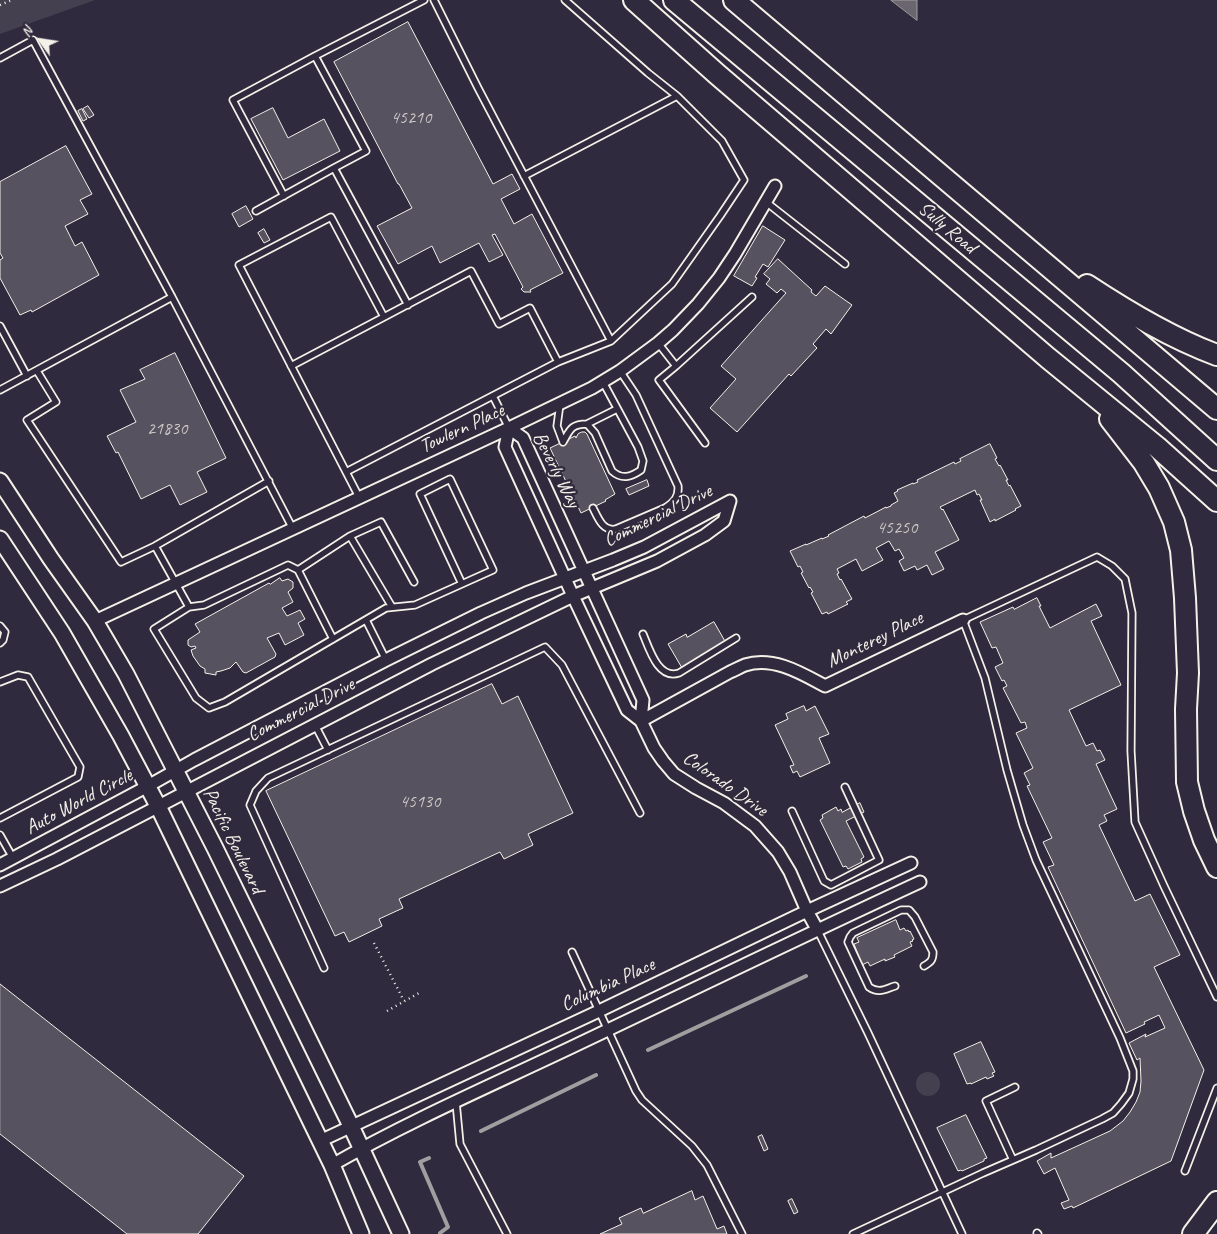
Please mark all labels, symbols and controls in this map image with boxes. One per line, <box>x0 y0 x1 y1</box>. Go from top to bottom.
north arrow <box>15 15 65 65</box>
text: N <box>17 24 36 40</box>
house number: 45210 <box>391 107 431 129</box>
street label: Sully Road <box>913 197 981 259</box>
street label: Towlern Place <box>416 399 508 459</box>
house number: 21830 <box>147 418 187 440</box>
street label: Beverly Way <box>527 428 585 512</box>
street label: Commercial Drive <box>600 479 716 553</box>
house number: 45250 <box>877 517 917 539</box>
street label: Monterey Place <box>823 606 927 674</box>
street label: Commercial Drive <box>243 673 359 747</box>
street label: Colorado Drive <box>678 746 772 822</box>
street label: Auto World Circle <box>21 764 137 840</box>
street label: Pacific Boulevard <box>197 784 269 898</box>
house number: 45130 <box>400 791 440 813</box>
street label: Columbia Place <box>557 953 659 1017</box>

